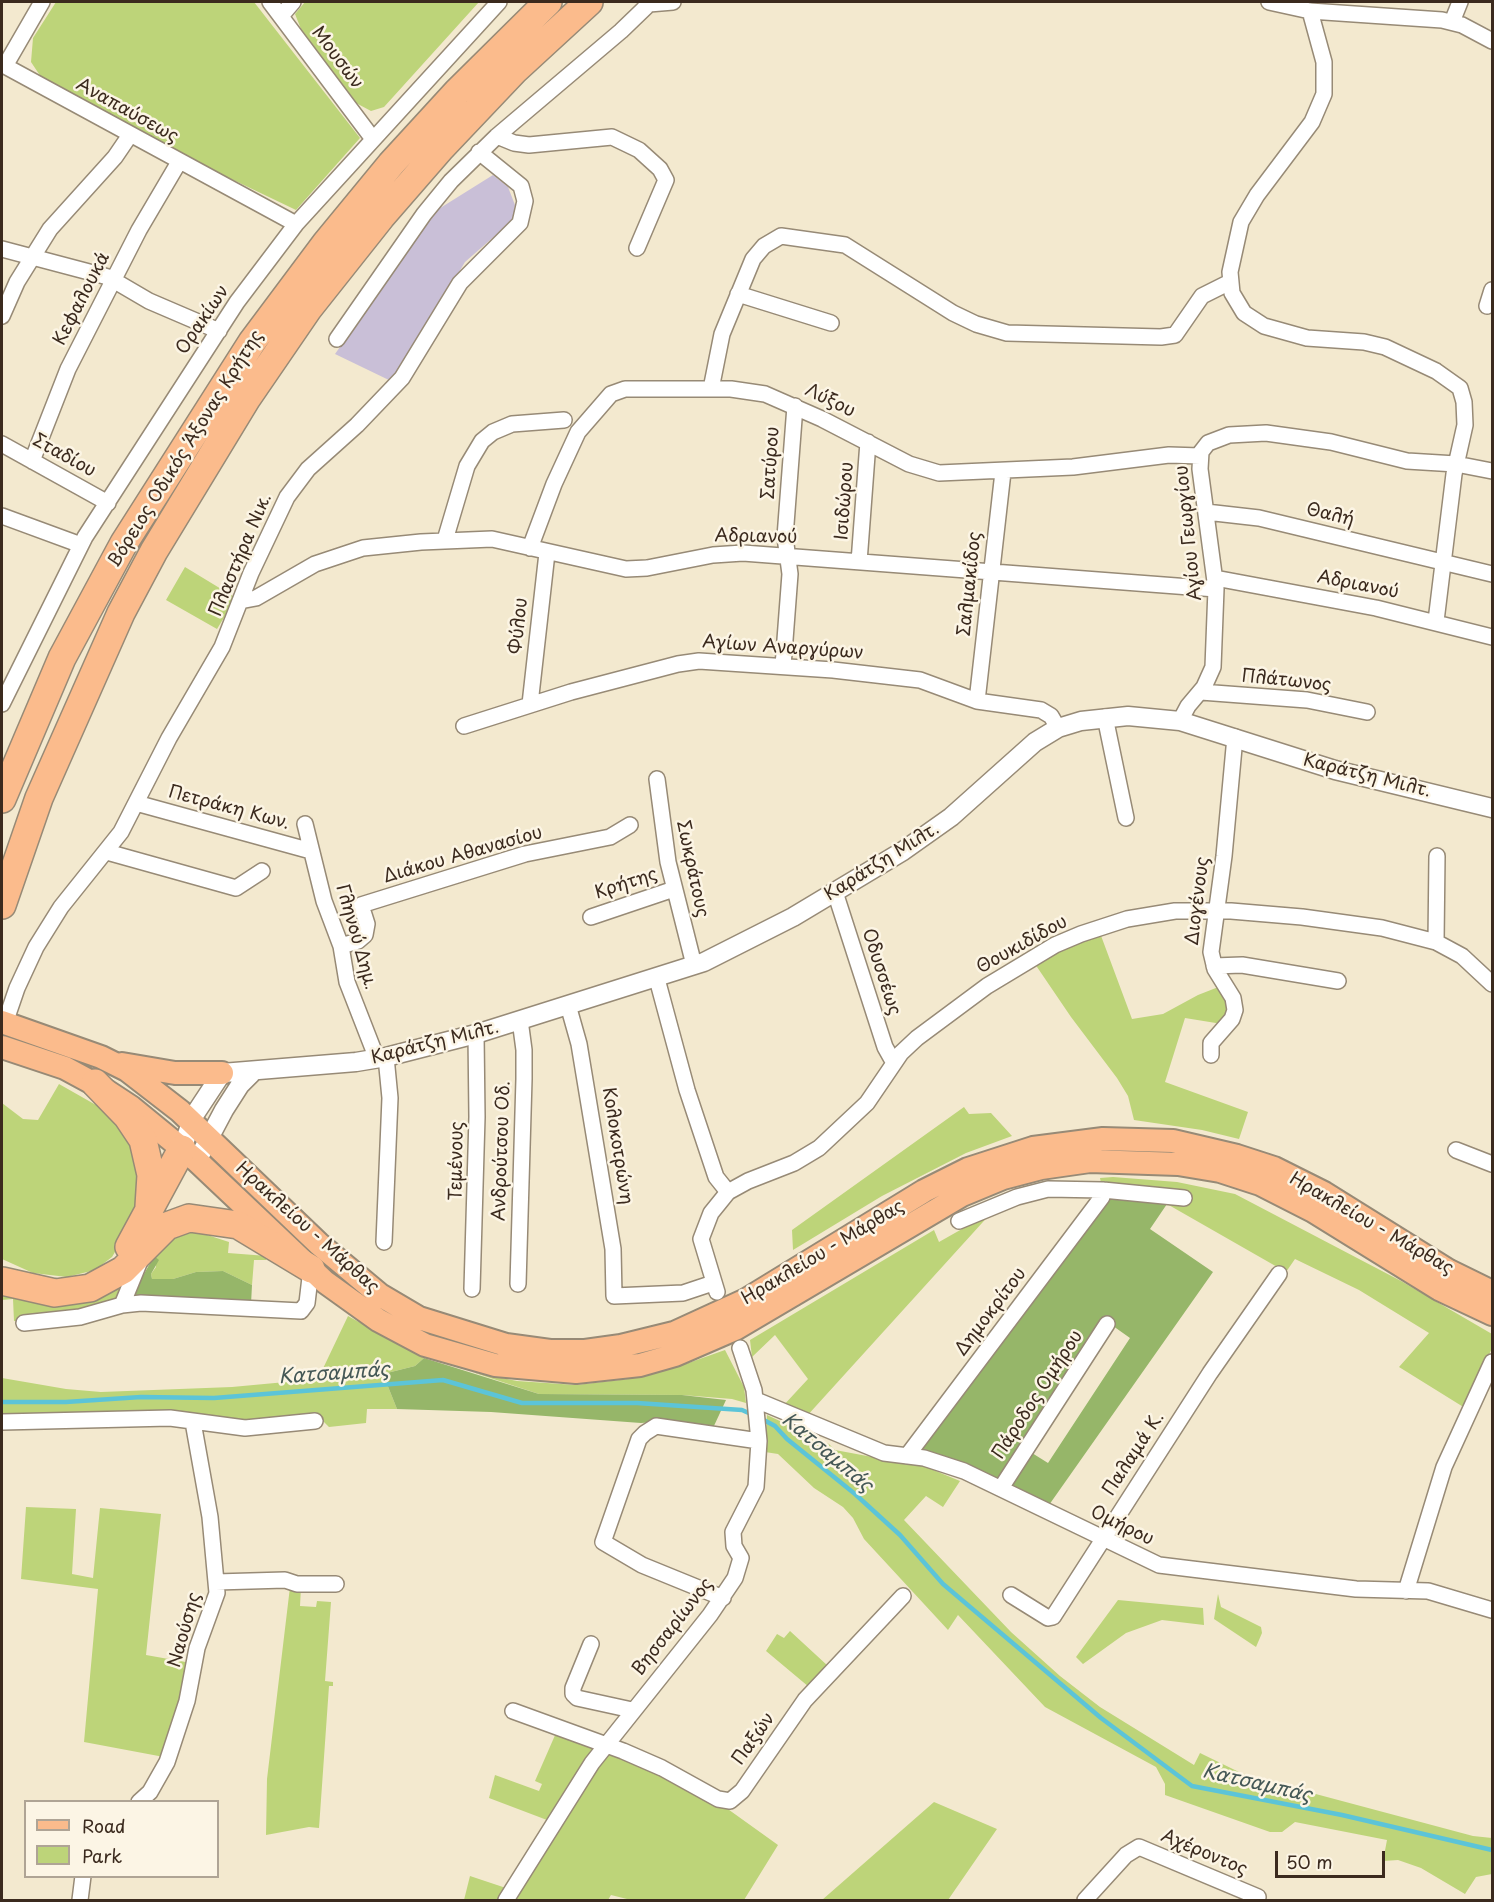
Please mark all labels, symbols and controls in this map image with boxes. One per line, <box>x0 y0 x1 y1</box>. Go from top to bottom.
street label: Μουσών <box>307 23 367 93</box>
street label: Αναπαύσεως <box>72 74 182 148</box>
street label: Κεφαλουκά <box>49 249 115 349</box>
street label: Ορακίων <box>172 281 234 359</box>
street label: Βόρειος Οδικός Άξονας Κρήτης <box>104 326 268 572</box>
street label: Λύξου <box>801 380 859 422</box>
street label: Σατύρου <box>758 426 784 500</box>
street label: Σταδίου <box>29 430 99 482</box>
street label: Ισιδώρου <box>831 461 859 541</box>
street label: Αγίου Γεωργίου <box>1171 464 1207 602</box>
street label: Πλαστήρα Νικ. <box>205 490 277 620</box>
street label: Θαλή <box>1304 499 1356 531</box>
street label: Αδριανού <box>714 525 798 549</box>
street label: Σαλμακίδος <box>954 531 986 637</box>
street label: Αδριανού <box>1315 566 1401 604</box>
street label: Φύλου <box>505 597 533 655</box>
street label: Αγίων Αναργύρων <box>702 632 864 664</box>
street label: Πλάτωνος <box>1240 666 1332 696</box>
street label: Καράτζη Μιλτ. <box>1301 750 1433 802</box>
street label: Πετράκη Κων. <box>166 781 292 835</box>
street label: Καράτζη Μιλτ. <box>821 818 943 906</box>
street label: Σωκράτους <box>671 819 713 919</box>
street label: Διάκου Αθανασίου <box>381 822 545 888</box>
street label: Διογένους <box>1182 856 1214 946</box>
street label: Κρήτης <box>592 864 660 904</box>
street label: Γληνού Δημ. <box>331 882 381 992</box>
street label: Θουκιδίδου <box>973 911 1071 979</box>
street label: Οδυσσέως <box>857 926 905 1018</box>
street label: Καράτζη Μιλτ. <box>369 1017 501 1069</box>
street label: Ανδρούτσου Οδ. <box>489 1080 515 1222</box>
street label: Κολοκοτρώνη <box>597 1086 637 1206</box>
street label: Τεμένους <box>446 1121 468 1201</box>
street label: Ηρακλείου - Μάρθας <box>231 1158 383 1298</box>
street label: Ηρακλείου - Μάρθας <box>1285 1168 1457 1280</box>
street label: Ηρακλείου - Μάρθας <box>738 1196 908 1310</box>
street label: Δημοκρίτου <box>951 1264 1031 1360</box>
street label: Πάροδος Ομήρου <box>988 1326 1088 1464</box>
water label: Κατσαμπάς <box>278 1358 390 1390</box>
water label: Κατσαμπάς <box>777 1408 877 1498</box>
street label: Παλαμά Κ. <box>1099 1408 1169 1500</box>
street label: Ομήρου <box>1087 1501 1157 1551</box>
street label: Βησσαρίωνος <box>628 1574 718 1680</box>
street label: Ναούσης <box>164 1590 206 1670</box>
street label: Παξών <box>728 1709 780 1769</box>
water label: Κατσαμπάς <box>1200 1760 1314 1808</box>
legend <box>24 1800 219 1878</box>
text: Road <box>82 1812 126 1839</box>
street label: Αχέροντος <box>1158 1825 1250 1881</box>
scale bar <box>1278 1839 1388 1877</box>
text: Park <box>82 1842 122 1869</box>
text: 50 m <box>1286 1848 1333 1875</box>

